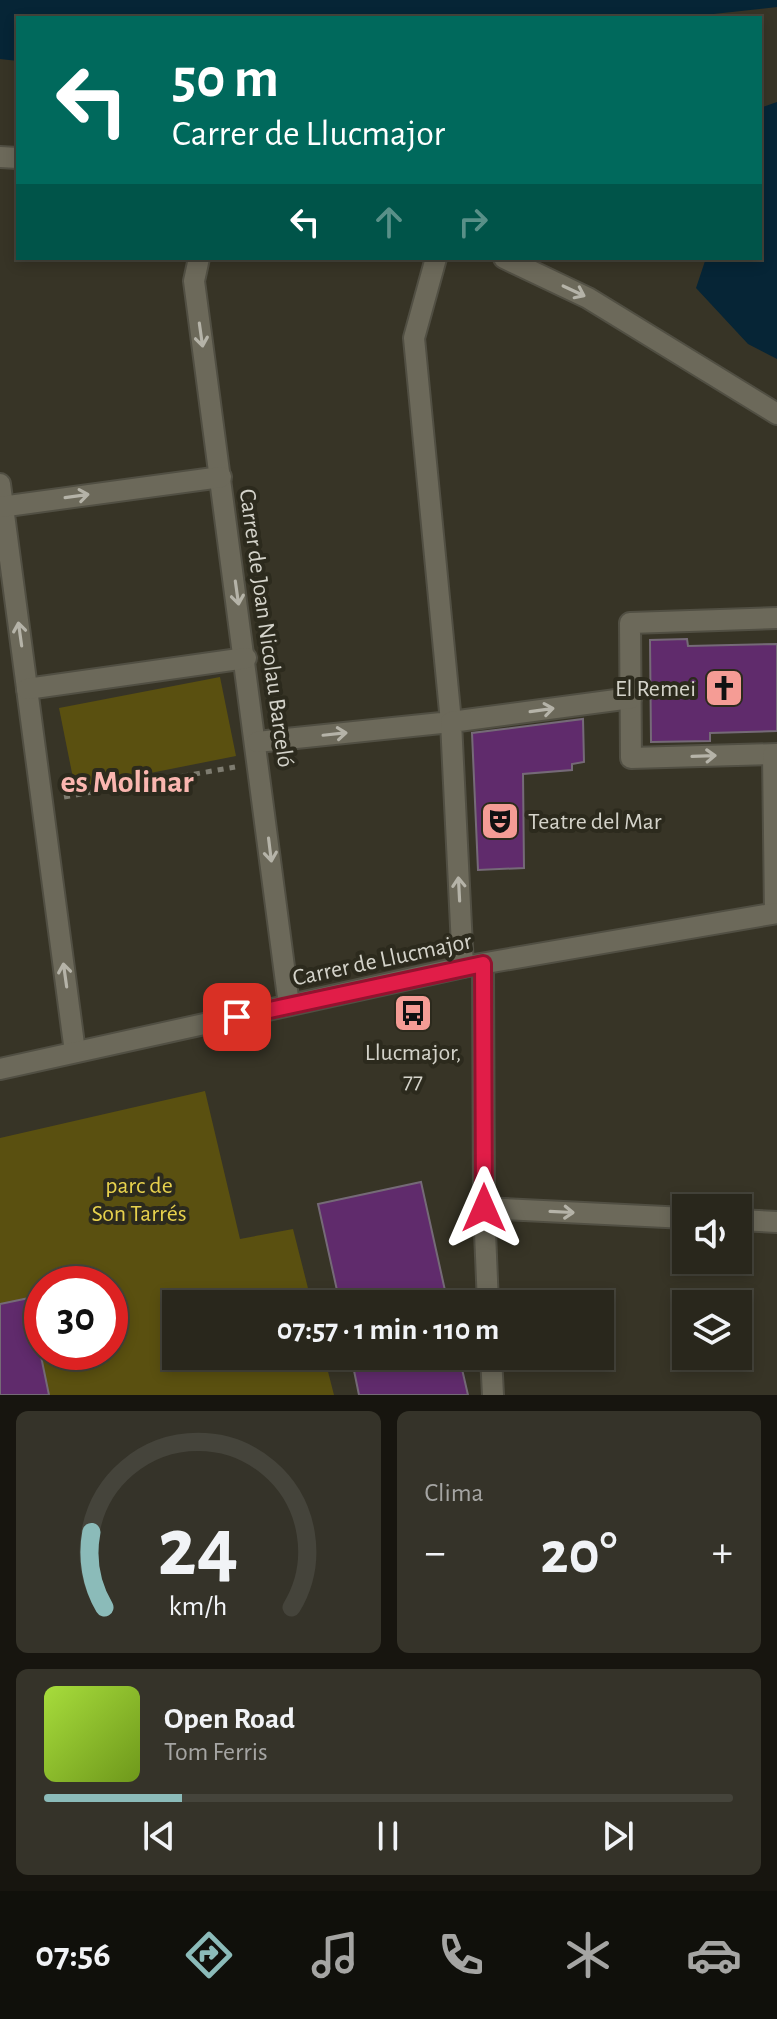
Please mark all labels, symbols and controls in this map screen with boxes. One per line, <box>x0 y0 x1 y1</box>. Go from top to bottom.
icon: left <box>40 48 144 152</box>
text: 50 m <box>172 51 279 107</box>
text: Carrer de Llucmajor <box>172 116 445 152</box>
icon: left <box>283 200 327 244</box>
icon: ahead <box>367 200 411 244</box>
icon: right <box>451 200 495 244</box>
one-way arrow <box>562 284 586 299</box>
one-way arrow <box>194 322 209 347</box>
street label: Carrer de Joan Nicolau Barceló <box>235 487 297 769</box>
one-way arrow <box>63 489 90 504</box>
one-way arrow <box>230 579 245 605</box>
one-way arrow <box>12 621 27 647</box>
church icon: El Remei <box>703 667 745 709</box>
place label: El Remei <box>615 677 696 701</box>
one-way arrow <box>529 702 554 717</box>
one-way arrow <box>321 727 348 742</box>
one-way arrow <box>690 749 717 764</box>
district label: es Molinar <box>60 766 194 798</box>
theatre icon: Teatre del Mar <box>479 800 521 842</box>
place label: Teatre del Mar <box>528 810 662 834</box>
one-way arrow <box>263 837 278 863</box>
one-way arrow <box>451 876 466 903</box>
street label: Carrer de Llucmajor <box>291 929 474 991</box>
one-way arrow <box>57 963 72 988</box>
pin <box>203 983 271 1051</box>
bus stop icon: Llucmajor, 77 <box>392 992 434 1034</box>
icon: arrive <box>215 995 259 1039</box>
place label: Llucmajor, 77 <box>365 1041 461 1093</box>
position arrow <box>442 1166 526 1250</box>
park label: parc de Son Tarrés <box>91 1174 187 1226</box>
map controls <box>672 1194 752 1370</box>
button: sound <box>672 1194 752 1274</box>
one-way arrow <box>548 1204 575 1219</box>
speed limit sign: 30 <box>24 1266 128 1370</box>
button: layers <box>672 1290 752 1370</box>
text: 07:57 · 1 min · 110 m <box>277 1315 499 1345</box>
text: Clima <box>425 1480 484 1506</box>
text: 24 <box>158 1507 239 1591</box>
text: 20° <box>540 1524 617 1584</box>
text: − <box>425 1531 446 1575</box>
text: + <box>712 1531 733 1575</box>
text: km/h <box>169 1592 228 1621</box>
text: Open Road <box>164 1704 295 1734</box>
text: Tom Ferris <box>164 1739 268 1765</box>
icon: previous <box>137 1814 181 1858</box>
icon: pause <box>366 1814 410 1858</box>
icon: next <box>596 1814 640 1858</box>
icon: directions <box>181 1927 237 1983</box>
icon: music <box>307 1927 363 1983</box>
icon: phone <box>433 1927 489 1983</box>
icon: climate <box>560 1927 616 1983</box>
icon: car <box>686 1927 742 1983</box>
text: 07:56 <box>35 1937 111 1973</box>

